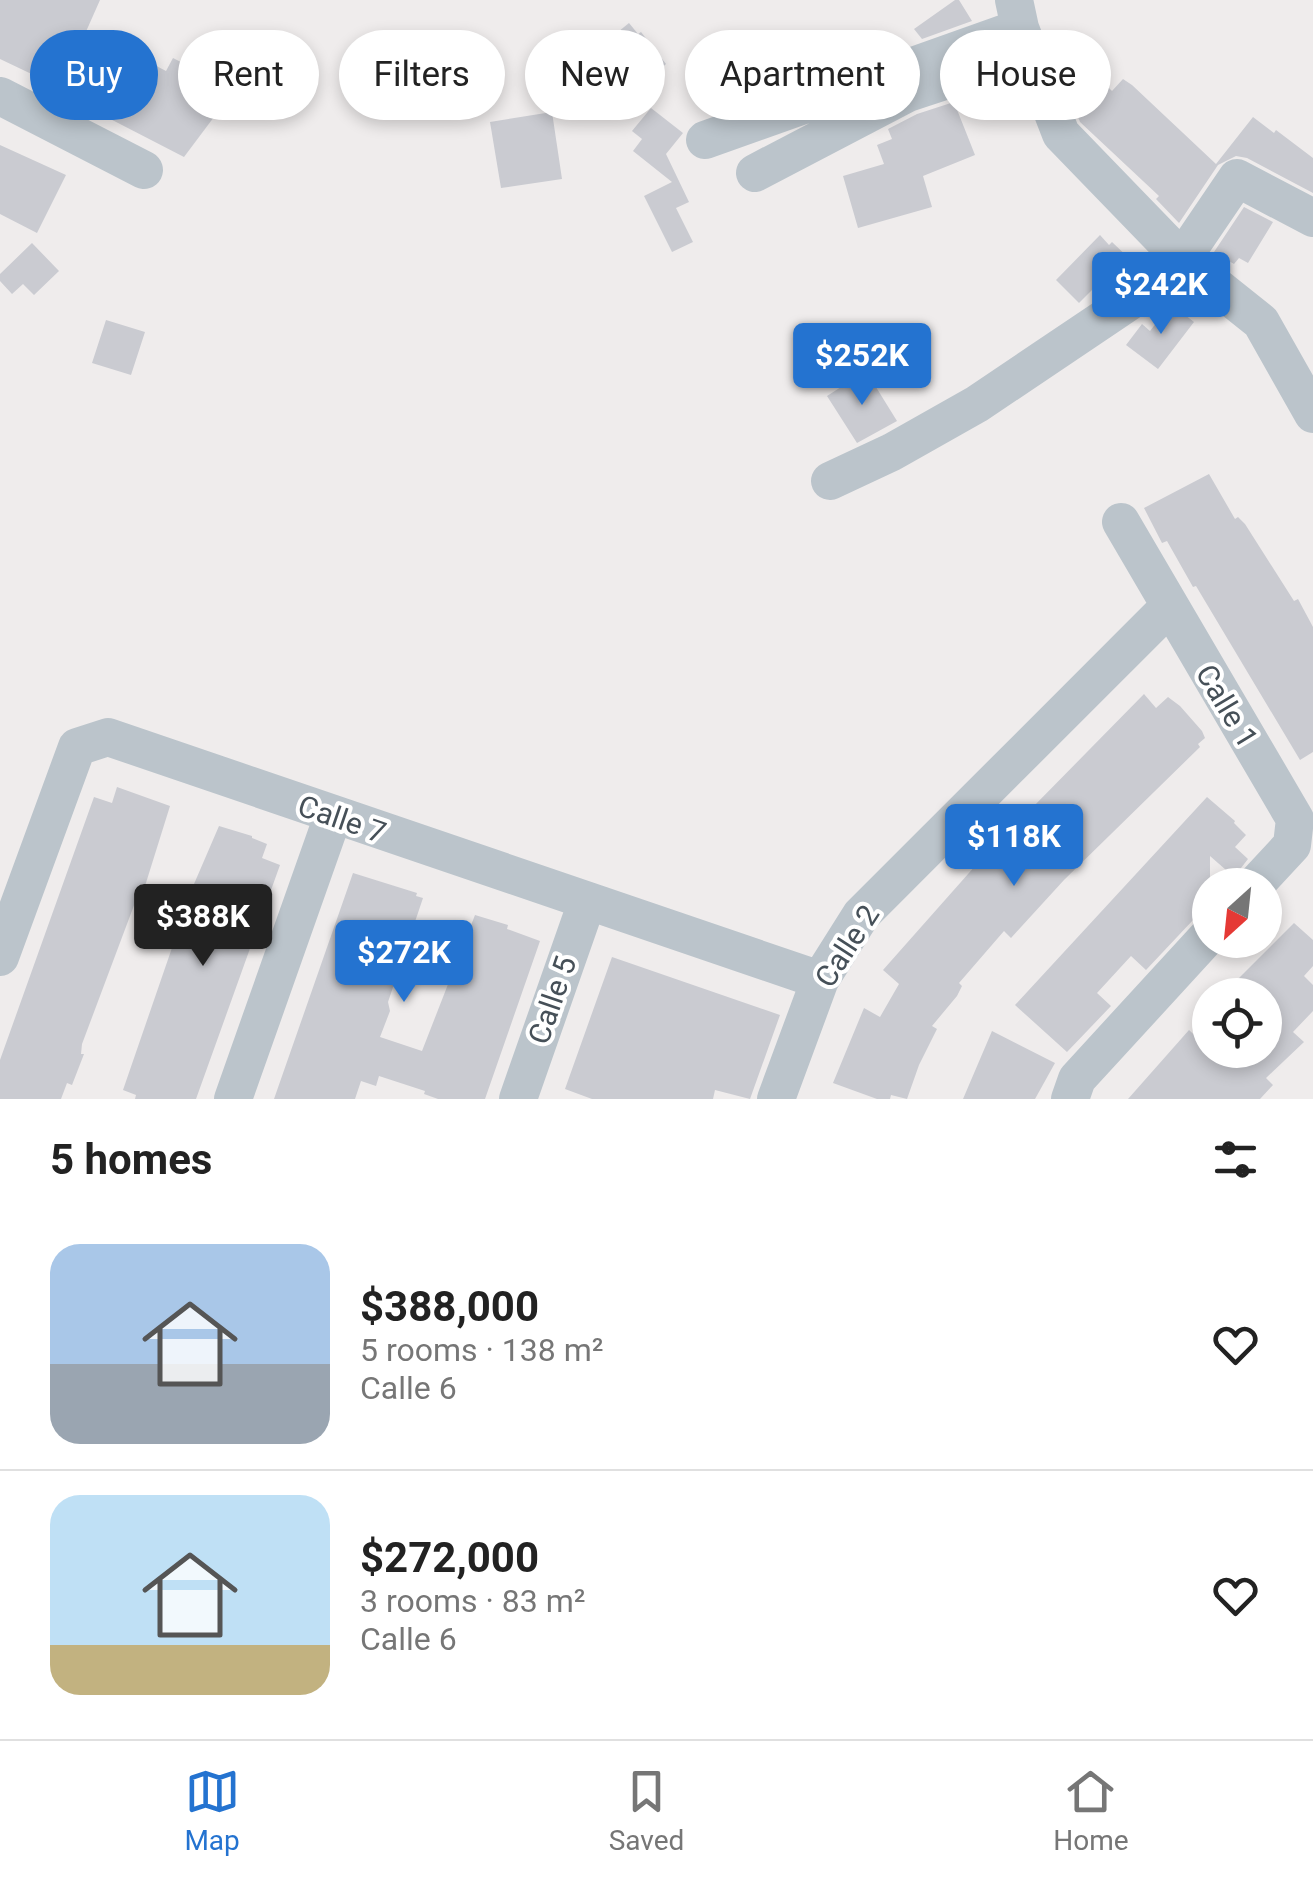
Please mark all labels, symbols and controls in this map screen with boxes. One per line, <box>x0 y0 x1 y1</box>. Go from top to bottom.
chip: Buy <box>30 30 158 120</box>
chip: Rent <box>178 30 319 120</box>
chip: Filters <box>339 30 505 120</box>
chip: New <box>525 30 665 120</box>
chip: Apartment <box>685 30 920 120</box>
chip: House <box>940 30 1111 120</box>
pin: $242K <box>1091 252 1231 337</box>
text: $242K <box>1114 265 1208 303</box>
pin: $252K <box>792 323 932 408</box>
text: $252K <box>815 336 909 374</box>
street label: Calle 1 <box>1189 658 1265 754</box>
street label: Calle 7 <box>293 788 391 850</box>
pin: $118K <box>944 804 1084 889</box>
text: $118K <box>967 817 1061 855</box>
north arrow <box>1192 868 1282 958</box>
map controls <box>1192 868 1282 1068</box>
pin: $388K <box>133 884 273 969</box>
text: $388K <box>156 897 250 935</box>
street label: Calle 2 <box>808 898 886 994</box>
pin: $272K <box>334 920 474 1005</box>
text: $272K <box>357 933 451 971</box>
street label: Calle 5 <box>521 951 583 1049</box>
button: locate <box>1192 978 1282 1068</box>
icon: filters <box>1208 1132 1263 1187</box>
text: 5 homes <box>50 1135 212 1184</box>
text: $388,000 <box>360 1282 539 1331</box>
icon: home <box>130 1284 250 1404</box>
icon: heart <box>1208 1317 1263 1372</box>
text: 5 rooms · 138 m² <box>360 1331 603 1369</box>
text: Calle 6 <box>360 1369 457 1407</box>
text: $272,000 <box>360 1533 539 1582</box>
icon: home <box>130 1535 250 1655</box>
icon: heart <box>1208 1568 1263 1623</box>
text: 3 rooms · 83 m² <box>360 1582 585 1620</box>
text: Calle 6 <box>360 1620 457 1658</box>
tab: Map <box>184 1764 240 1857</box>
tab: Saved <box>609 1764 684 1857</box>
tab: Home <box>1053 1764 1129 1857</box>

